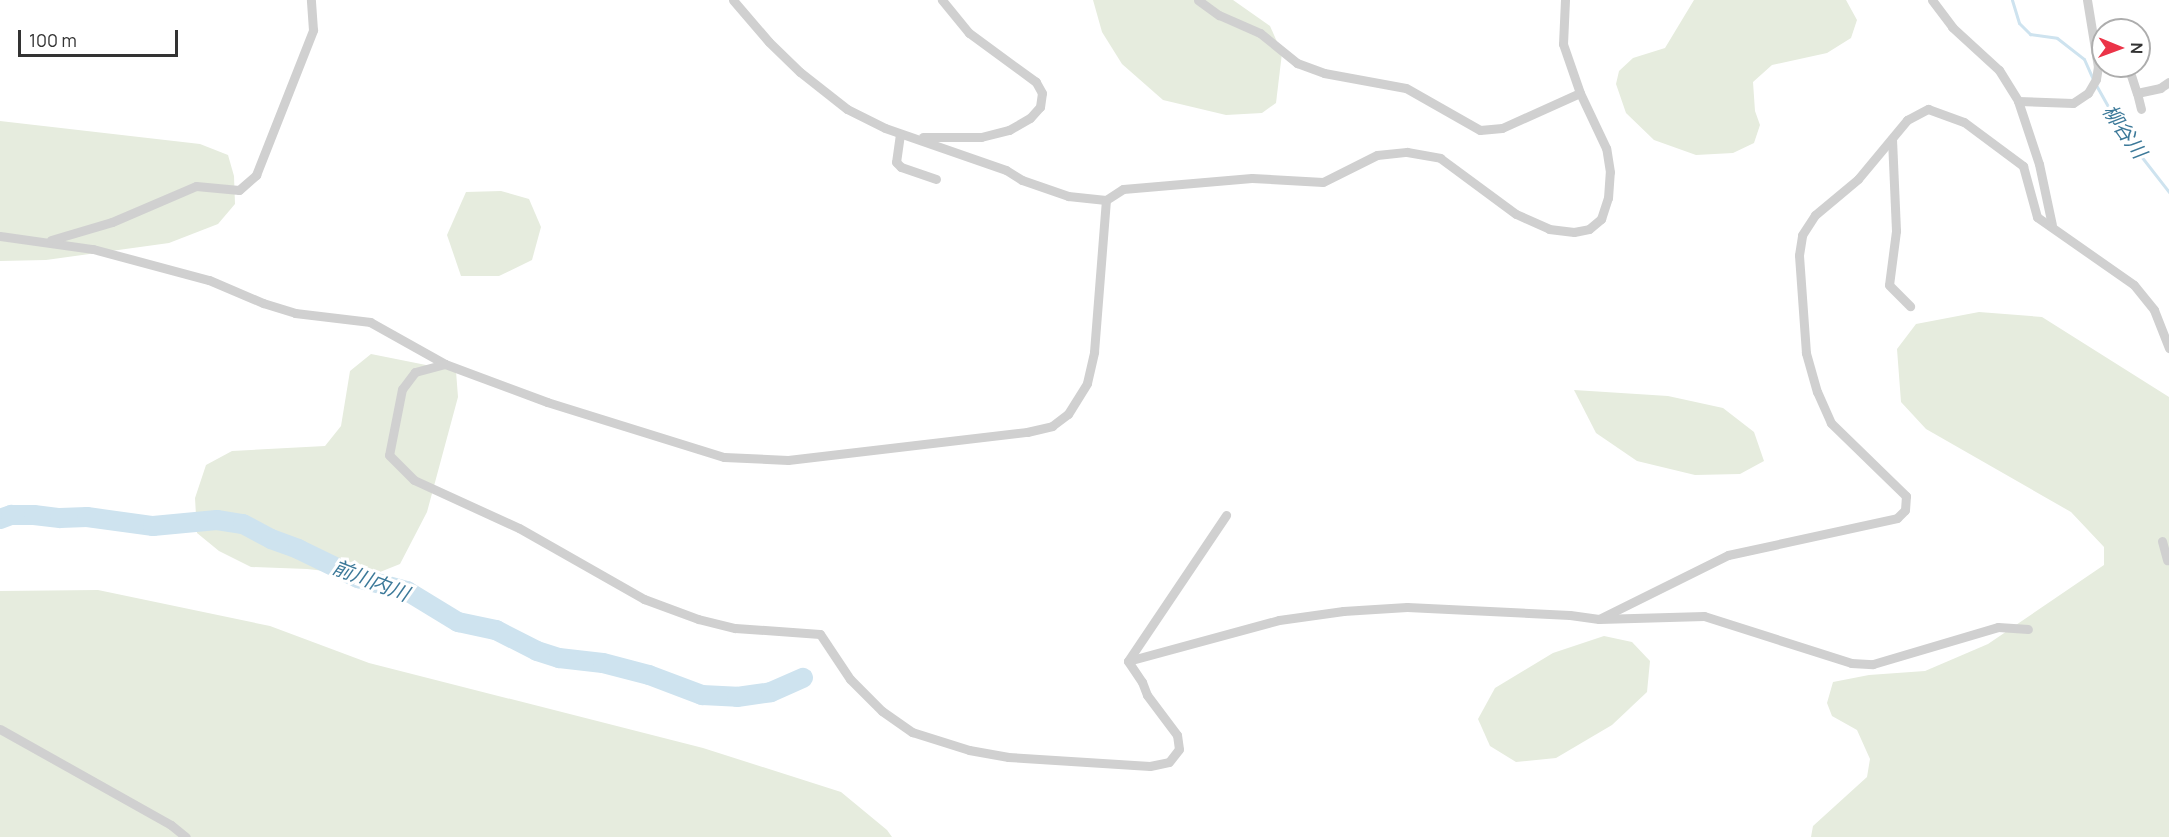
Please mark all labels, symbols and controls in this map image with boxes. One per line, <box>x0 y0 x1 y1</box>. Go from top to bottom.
scale bar <box>21 18 182 56</box>
north arrow <box>2091 18 2151 78</box>
text: 100 m <box>29 28 77 52</box>
text: N <box>2126 42 2148 54</box>
water label: 柳谷川 <box>2098 100 2152 162</box>
water label: 前川内川 <box>329 554 413 606</box>

